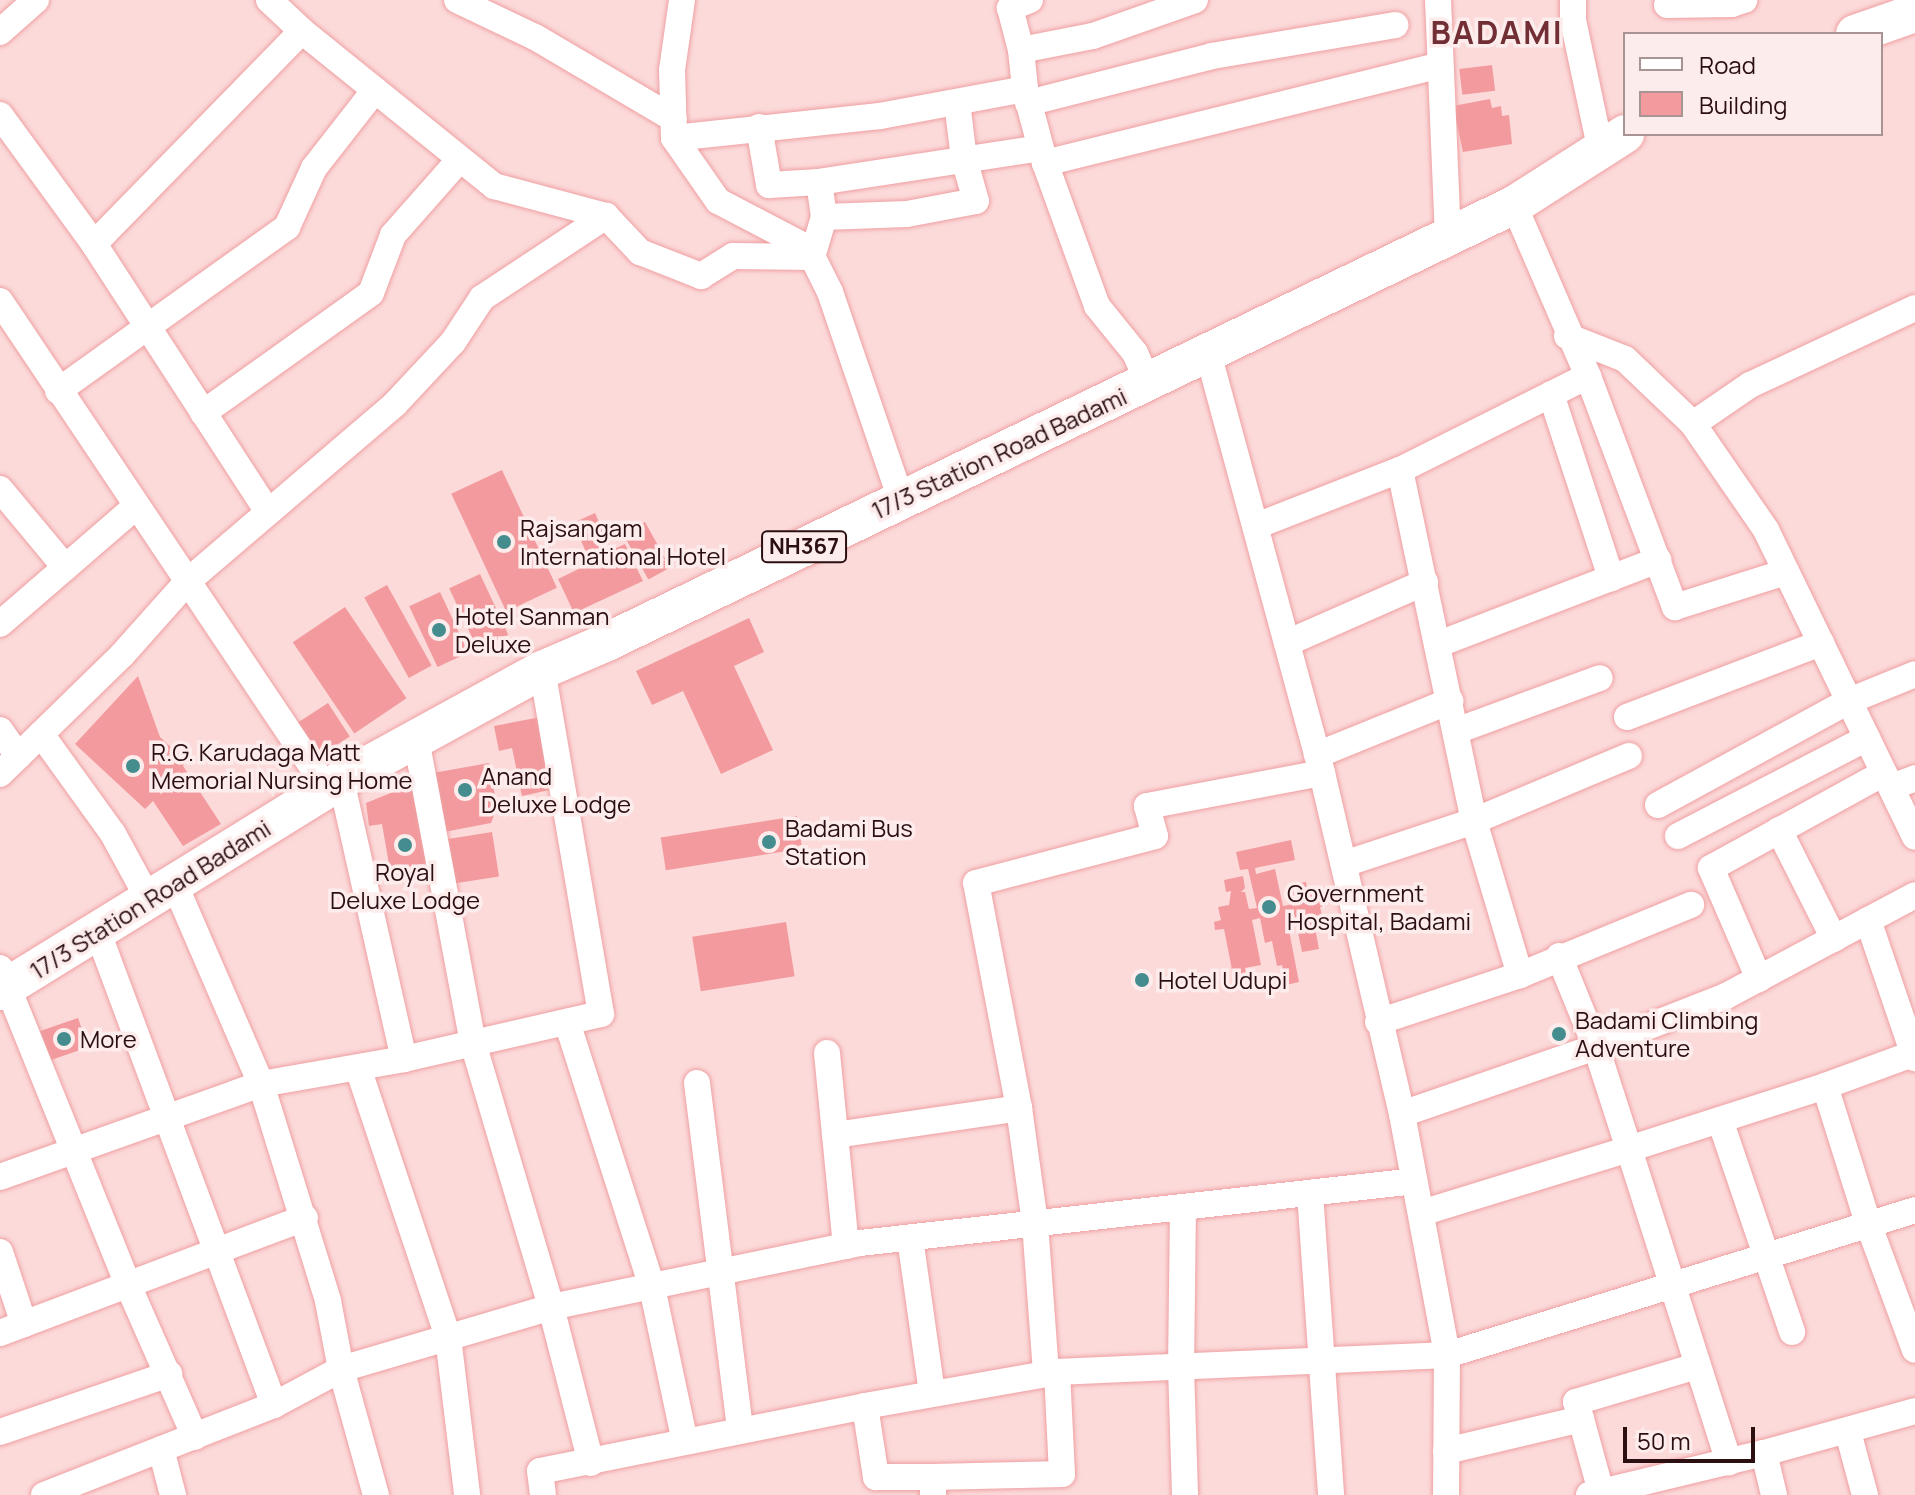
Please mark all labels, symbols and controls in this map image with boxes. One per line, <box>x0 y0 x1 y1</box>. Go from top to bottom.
district label: BADAMI <box>1430 13 1564 51</box>
legend <box>1623 32 1883 136</box>
text: Road <box>1699 48 1756 81</box>
text: Building <box>1699 88 1787 121</box>
street label: 17/3 Station Road Badami <box>867 381 1131 525</box>
place label: Rajsangam International Hotel <box>520 514 726 570</box>
road number: NH367 <box>760 529 848 565</box>
marker: Rajsangam International Hotel <box>495 533 513 551</box>
place label: Hotel Sanman Deluxe <box>455 602 610 658</box>
marker: Hotel Sanman Deluxe <box>430 621 448 639</box>
place label: R.G. Karudaga Matt Memorial Nursing Home <box>151 738 413 794</box>
marker: R.G. Karudaga Matt Memorial Nursing Home <box>122 755 144 777</box>
place label: Anand Deluxe Lodge <box>481 762 631 818</box>
marker: Anand Deluxe Lodge <box>456 781 474 799</box>
street label: 17/3 Station Road Badami <box>24 813 276 985</box>
place label: Badami Bus Station <box>785 814 913 870</box>
marker: Badami Bus Station <box>760 833 778 851</box>
marker: Royal Deluxe Lodge <box>396 836 414 854</box>
place label: Royal Deluxe Lodge <box>330 858 480 914</box>
place label: Government Hospital, Badami <box>1287 879 1471 935</box>
marker: Government Hospital, Badami <box>1258 896 1280 918</box>
place label: Hotel Udupi <box>1158 966 1287 994</box>
marker: Hotel Udupi <box>1133 971 1151 989</box>
place label: Badami Climbing Adventure <box>1575 1006 1758 1062</box>
place label: More <box>80 1025 137 1053</box>
marker: Badami Climbing Adventure <box>1550 1025 1568 1043</box>
marker: More <box>55 1030 73 1048</box>
scale bar <box>1627 1411 1759 1461</box>
text: 50 m <box>1637 1424 1691 1457</box>

